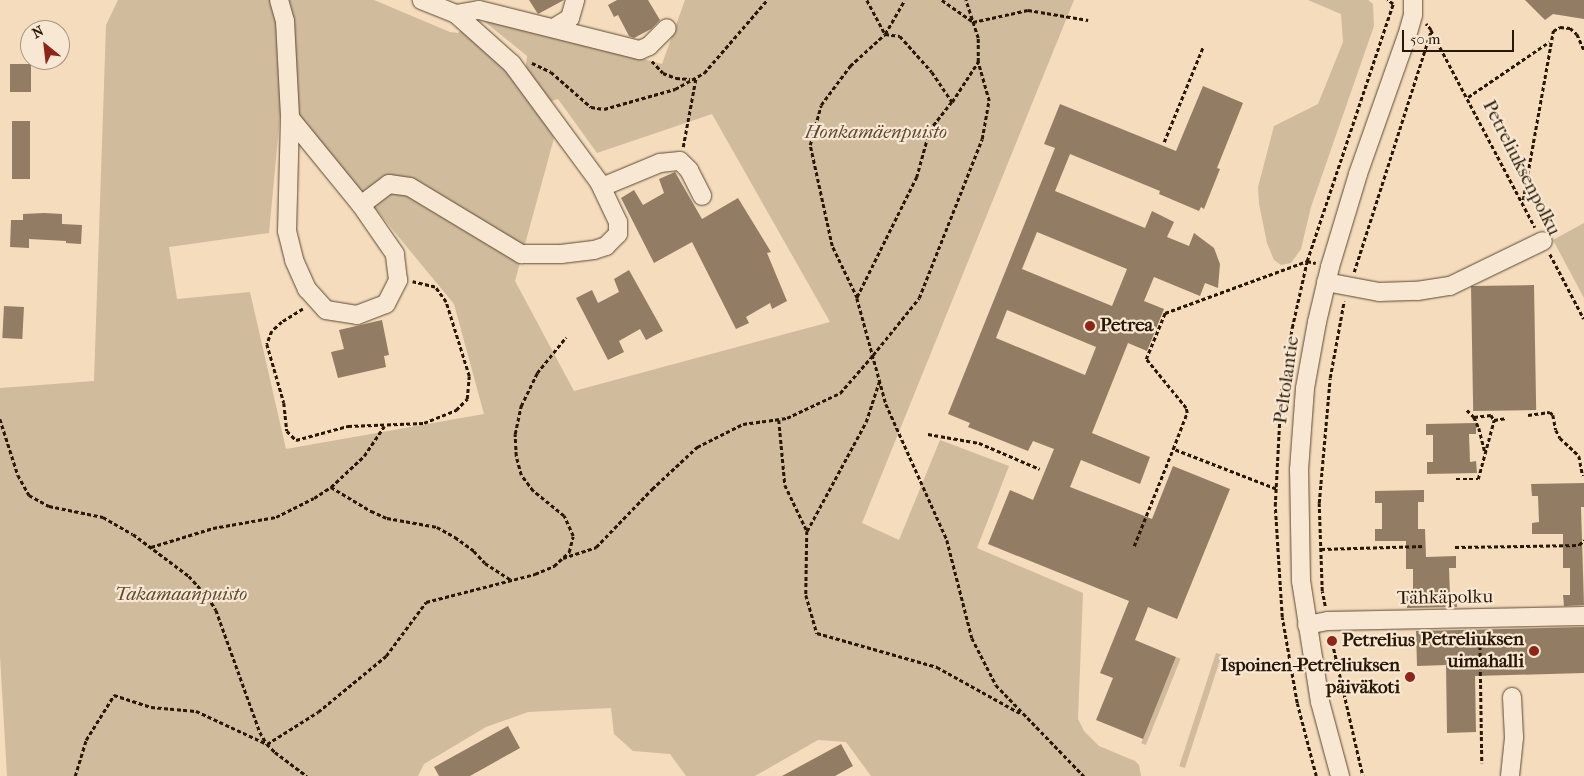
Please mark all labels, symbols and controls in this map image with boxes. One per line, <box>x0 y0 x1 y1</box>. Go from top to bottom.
north arrow <box>20 20 70 70</box>
scale bar <box>1404 20 1516 52</box>
text: N <box>29 22 47 42</box>
text: 50 m <box>1410 30 1440 48</box>
street label: Petreliuksenpolku <box>1477 97 1565 239</box>
park label: Honkamäenpuisto <box>805 122 947 144</box>
place label: Petrea <box>1100 315 1153 337</box>
marker: Petrea <box>1084 320 1096 332</box>
street label: Peltolantie <box>1270 335 1304 425</box>
park label: Takamaanpuisto <box>115 584 247 606</box>
street label: Tähkäpolku <box>1397 586 1493 610</box>
place label: Petreliuksen uimahalli <box>1421 629 1524 673</box>
place label: Petrelius <box>1342 630 1415 652</box>
marker: Petrelius <box>1326 635 1338 647</box>
marker: Petreliuksen uimahalli <box>1528 645 1540 657</box>
place label: Ispoinen-Petreliuksen päiväkoti <box>1221 655 1400 699</box>
marker: Ispoinen-Petreliuksen päiväkoti <box>1404 671 1416 683</box>

